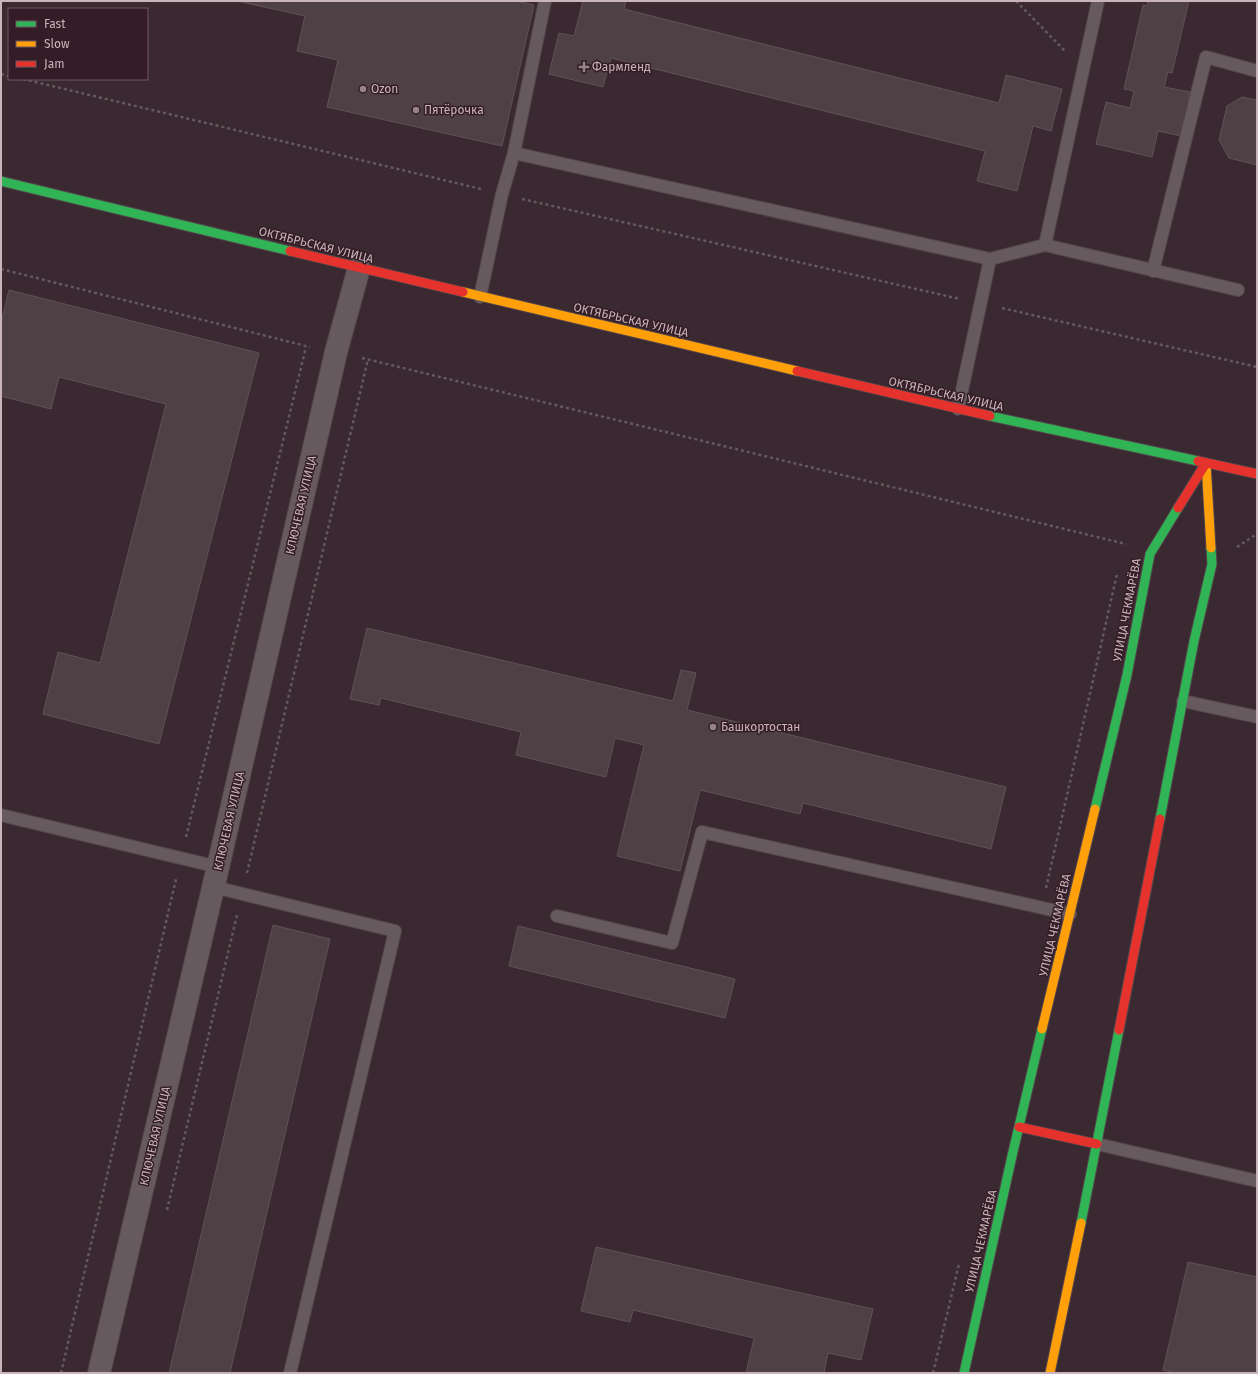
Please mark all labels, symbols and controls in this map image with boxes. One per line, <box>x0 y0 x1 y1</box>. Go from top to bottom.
legend <box>8 8 148 80</box>
text: Fast <box>44 17 66 31</box>
text: Slow <box>44 37 70 51</box>
text: Jam <box>44 57 64 71</box>
place label: Фармленд <box>592 60 651 74</box>
marker: Фармленд <box>579 62 589 72</box>
place label: Ozon <box>371 82 398 96</box>
marker: Ozon <box>358 84 368 94</box>
place label: Пятёрочка <box>424 103 484 117</box>
marker: Пятёрочка <box>411 105 421 115</box>
street label: ОКТЯБРЬСКАЯ УЛИЦА <box>257 224 375 266</box>
street label: ОКТЯБРЬСКАЯ УЛИЦА <box>572 300 690 340</box>
street label: ОКТЯБРЬСКАЯ УЛИЦА <box>887 374 1005 414</box>
street label: КЛЮЧЕВАЯ УЛИЦА <box>283 454 319 556</box>
street label: УЛИЦА ЧЕКМАРЁВА <box>1109 557 1144 663</box>
place label: Башкортостан <box>721 720 800 734</box>
marker: Башкортостан <box>708 722 718 732</box>
street label: КЛЮЧЕВАЯ УЛИЦА <box>211 770 247 872</box>
street label: УЛИЦА ЧЕКМАРЁВА <box>1035 872 1074 978</box>
street label: КЛЮЧЕВАЯ УЛИЦА <box>137 1085 173 1187</box>
street label: УЛИЦА ЧЕКМАРЁВА <box>961 1188 1000 1294</box>

